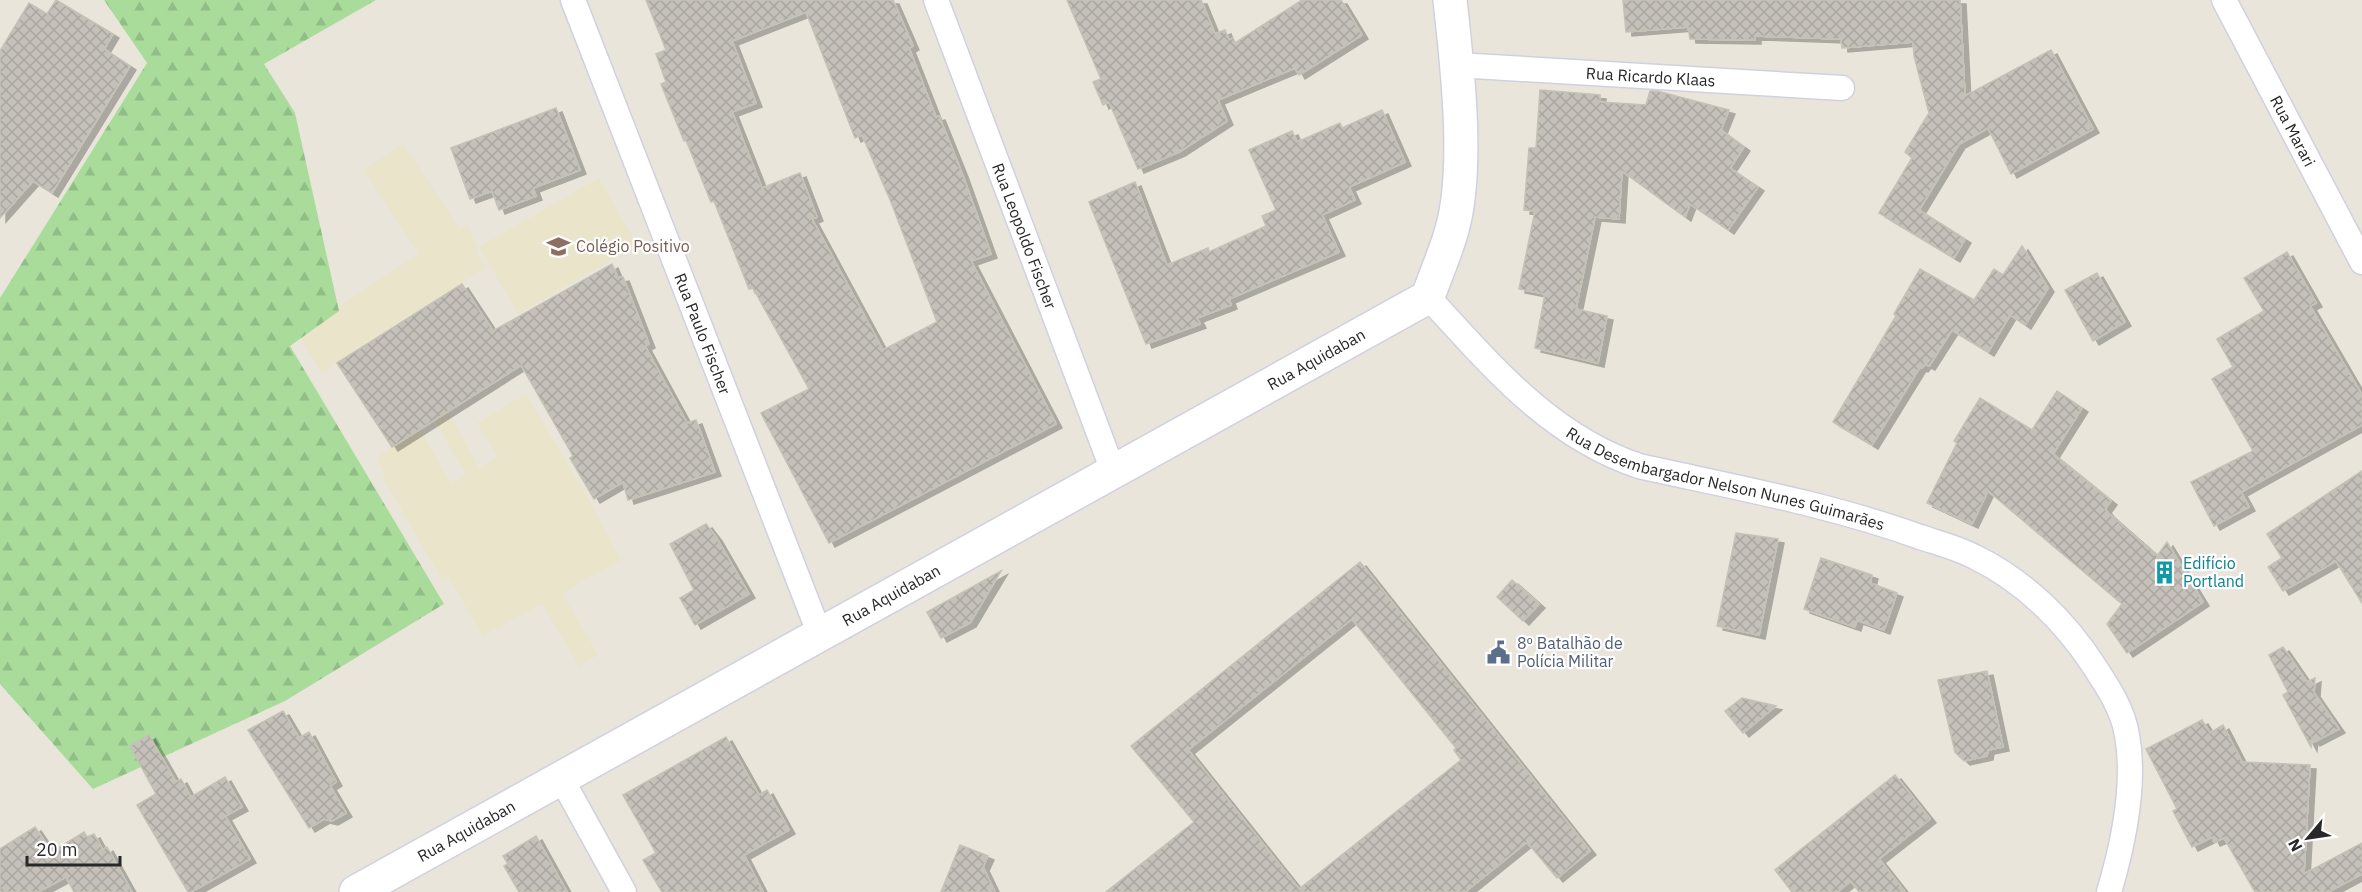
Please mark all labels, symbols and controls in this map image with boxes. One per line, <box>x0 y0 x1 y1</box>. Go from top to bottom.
street label: Rua Ricardo Klaas <box>1585 63 1716 90</box>
street label: Rua Marari <box>2266 92 2320 170</box>
street label: Rua Leopoldo Fischer <box>988 160 1061 312</box>
school or university icon: Colégio Positivo <box>545 233 571 259</box>
place label: Colégio Positivo <box>576 236 690 256</box>
street label: Rua Paulo Fischer <box>670 270 735 397</box>
street label: Rua Aquidaban <box>1263 324 1369 394</box>
street label: Rua Desembargador Nelson Nunes Guimarães <box>1563 422 1887 534</box>
place label: Edifício Portland <box>2183 553 2244 591</box>
building icon: Edifício Portland <box>2152 559 2178 585</box>
street label: Rua Aquidaban <box>839 560 944 630</box>
place label: 8º Batalhão de Polícia Militar <box>1517 633 1623 671</box>
public building icon: 8º Batalhão de Polícia Militar <box>1486 639 1512 665</box>
street label: Rua Aquidaban <box>414 796 519 866</box>
north arrow <box>2278 808 2338 868</box>
scale bar <box>27 829 120 867</box>
text: N <box>2283 835 2306 855</box>
text: 20 m <box>36 838 78 861</box>

